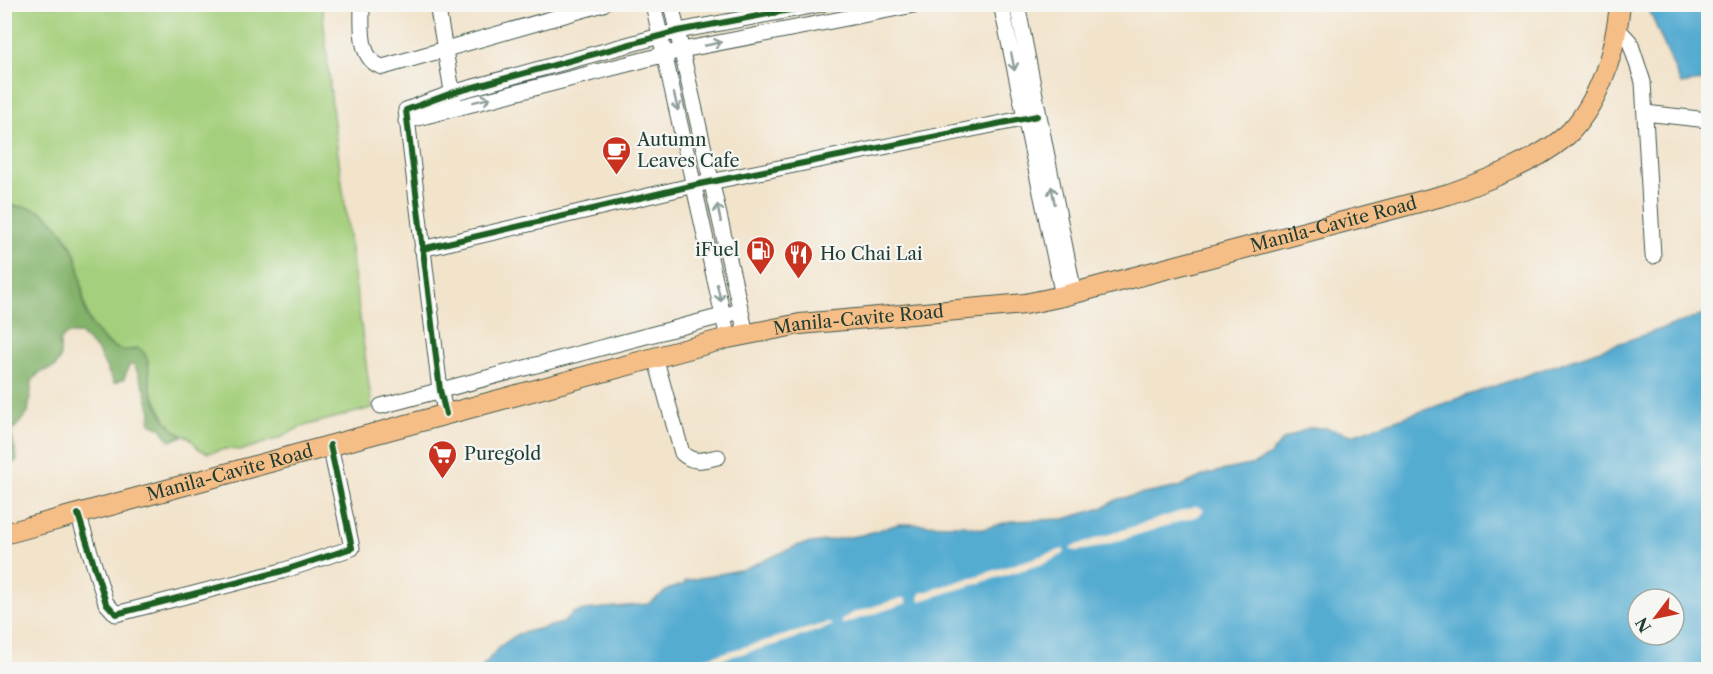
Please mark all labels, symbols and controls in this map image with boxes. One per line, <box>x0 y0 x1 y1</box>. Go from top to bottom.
one-way arrow <box>702 38 722 49</box>
one-way arrow <box>1007 52 1019 71</box>
one-way arrow <box>473 93 492 105</box>
one-way arrow <box>670 93 682 112</box>
place label: Autumn Leaves Cafe <box>636 129 740 172</box>
cafe icon: Autumn Leaves Cafe <box>600 134 632 176</box>
one-way arrow <box>1047 186 1058 205</box>
street label: Manila-Cavite Road <box>1248 192 1419 257</box>
one-way arrow <box>713 204 725 223</box>
fuel station icon: iFuel <box>744 234 776 276</box>
restaurant icon: Ho Chai Lai <box>783 238 815 280</box>
place label: iFuel <box>695 239 739 261</box>
place label: Ho Chai Lai <box>820 243 923 265</box>
one-way arrow <box>713 283 725 302</box>
street label: Manila-Cavite Road <box>771 300 945 340</box>
supermarket icon: Puregold <box>427 438 459 480</box>
street label: Manila-Cavite Road <box>144 440 315 506</box>
place label: Puregold <box>464 443 541 465</box>
north arrow <box>1626 587 1686 647</box>
text: N <box>1631 614 1655 636</box>

